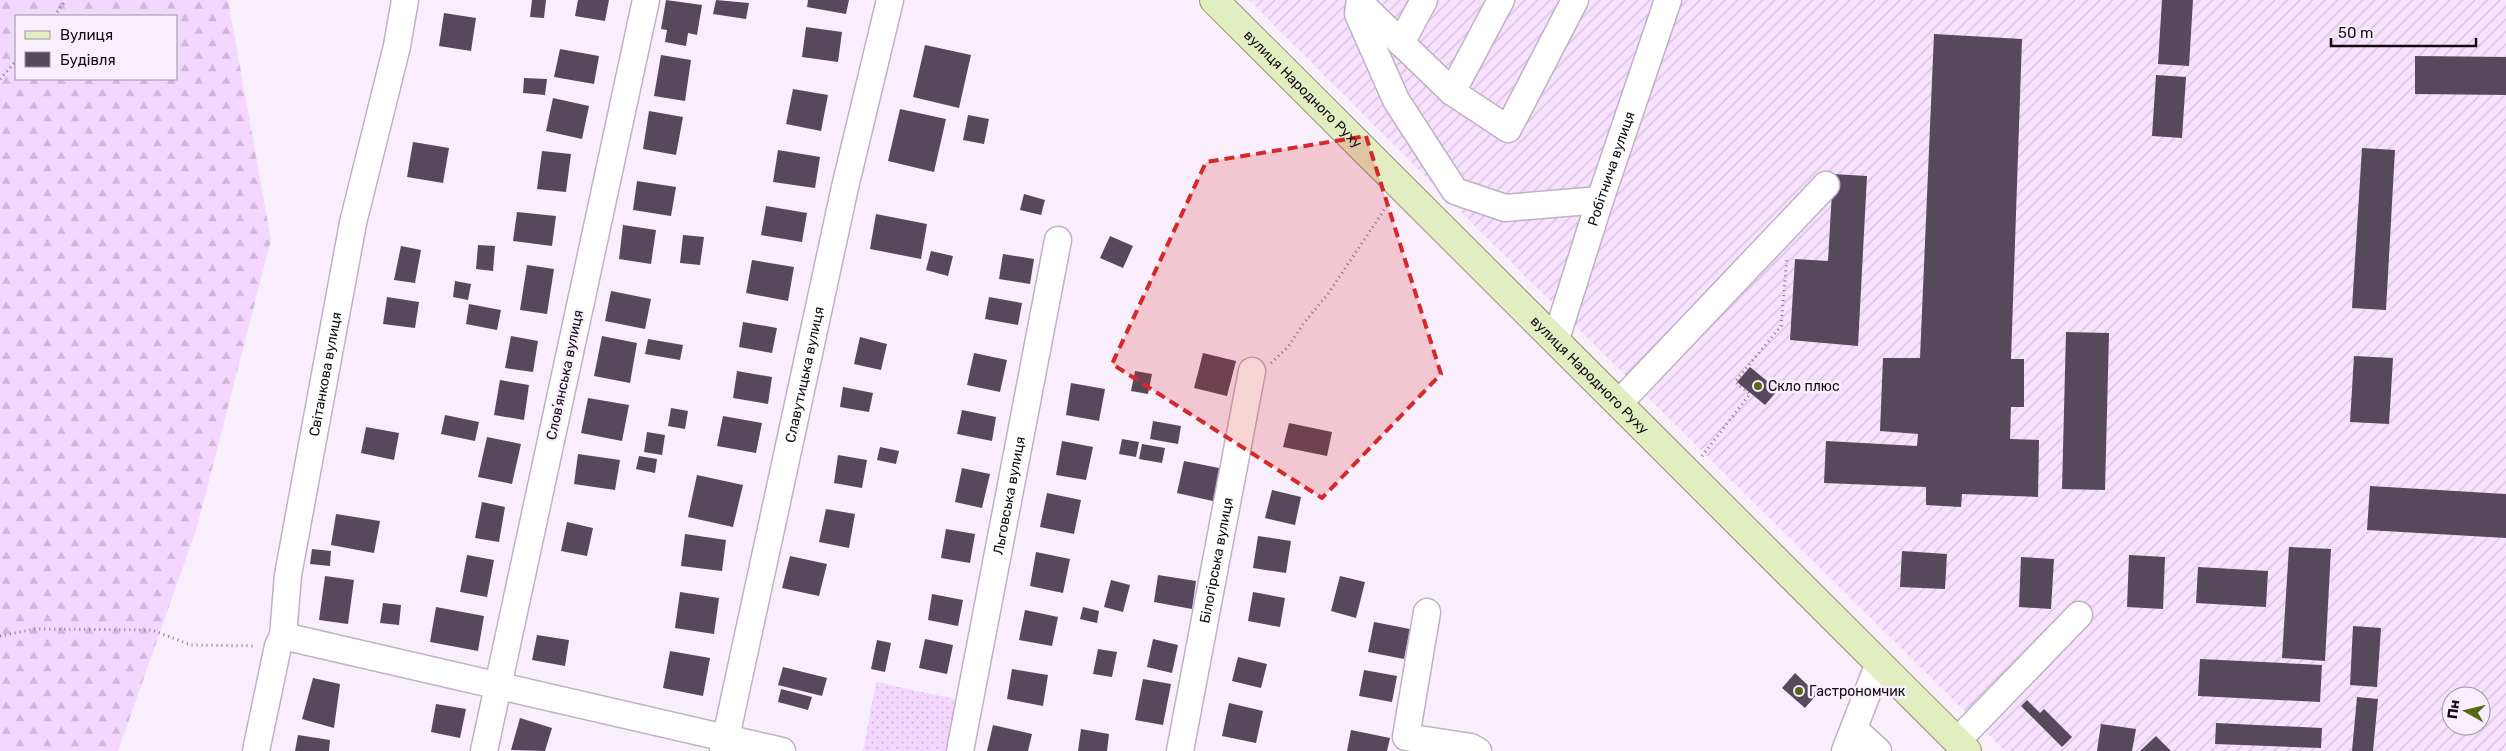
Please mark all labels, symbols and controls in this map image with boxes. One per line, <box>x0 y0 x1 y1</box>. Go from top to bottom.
legend <box>15 15 178 80</box>
scale bar <box>2331 15 2476 47</box>
text: 50 m <box>2338 24 2373 42</box>
text: Вулиця <box>60 26 113 44</box>
street label: вулиця Народного Руху <box>1241 26 1366 152</box>
text: Будівля <box>60 51 116 69</box>
street label: Робітнича вулиця <box>1584 109 1638 228</box>
street label: Славутицька вулиця <box>781 305 827 444</box>
street label: Словʼянська вулиця <box>543 308 587 442</box>
street label: Світанкова вулиця <box>305 310 345 438</box>
street label: вулиця Народного Руху <box>1527 312 1653 438</box>
place label: Скло плюс <box>1768 378 1840 395</box>
marker: Скло плюс <box>1752 380 1764 392</box>
street label: Льговська вулиця <box>989 435 1029 556</box>
street label: Білогірська вулиця <box>1196 496 1236 625</box>
place label: Гастрономчик <box>1809 683 1906 700</box>
marker: Гастрономчик <box>1793 685 1805 697</box>
north arrow <box>2441 686 2491 736</box>
text: Пн <box>2444 698 2463 720</box>

